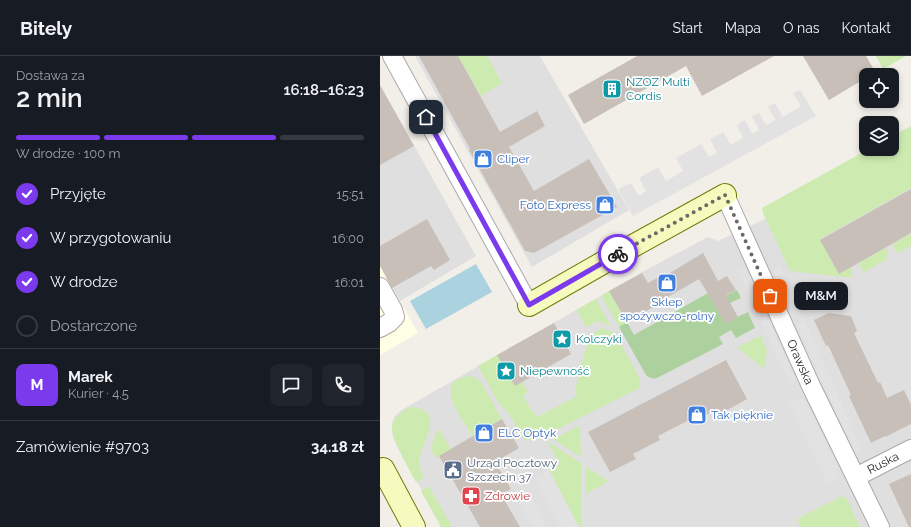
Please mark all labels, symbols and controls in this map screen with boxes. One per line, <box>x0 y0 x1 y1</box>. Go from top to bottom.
text: Bitely <box>20 17 72 39</box>
text: Start <box>673 20 703 36</box>
text: Mapa <box>725 20 761 36</box>
text: O nas <box>783 20 820 36</box>
text: Kontakt <box>842 20 891 36</box>
text: Dostawa za <box>16 68 85 83</box>
map controls <box>859 68 899 156</box>
button: locate <box>859 68 899 108</box>
place label: NZOZ Multi Cordis <box>626 75 690 103</box>
building icon: NZOZ Multi Cordis <box>601 78 623 100</box>
text: 16:18–16:23 <box>284 81 364 99</box>
text: 2 min <box>16 83 83 113</box>
pin <box>409 100 443 134</box>
icon: home <box>415 106 437 128</box>
button: layers <box>859 116 899 156</box>
text: W drodze · 100 m <box>16 146 120 161</box>
shop icon: Cliper <box>472 148 494 170</box>
place label: Cliper <box>497 152 531 166</box>
icon: check <box>16 183 38 205</box>
text: Przyjęte <box>50 185 106 203</box>
text: 15:51 <box>336 187 364 202</box>
shop icon: Foto Express <box>594 194 616 216</box>
place label: Foto Express <box>520 198 591 212</box>
icon: check <box>16 227 38 249</box>
text: W przygotowaniu <box>50 229 171 247</box>
text: 16:00 <box>332 231 364 246</box>
courier <box>598 234 638 274</box>
icon: bike <box>607 243 629 265</box>
icon: check <box>16 271 38 293</box>
shop icon: Sklep spożywczo-rolny <box>656 272 678 294</box>
text: W drodze <box>50 273 118 291</box>
text: 16:01 <box>335 275 364 290</box>
pin <box>753 279 787 313</box>
callout: M&M <box>794 282 848 310</box>
icon: bag <box>759 285 781 307</box>
text: M&M <box>805 288 837 303</box>
place label: Sklep spożywczo-rolny <box>620 295 715 323</box>
text: Dostarczone <box>50 317 137 335</box>
place icon: Kolczyki <box>551 328 573 350</box>
place label: Kolczyki <box>576 332 622 346</box>
street label: Orawska <box>784 337 816 387</box>
place icon: Niepewność <box>495 360 517 382</box>
button: chat <box>270 364 312 406</box>
button: phone <box>322 364 364 406</box>
place label: Niepewność <box>520 364 590 378</box>
text: Marek <box>68 368 113 386</box>
text: M <box>31 376 43 394</box>
text: Kurier · 4.5 <box>68 386 129 401</box>
shop icon: Tak pięknie <box>686 404 708 426</box>
place label: Tak pięknie <box>711 408 773 422</box>
shop icon: ELC Optyk <box>473 422 495 444</box>
place label: ELC Optyk <box>498 426 557 440</box>
text: Zamówienie #9703 <box>16 438 149 456</box>
text: 34.18 zł <box>311 438 364 456</box>
street label: Ruska <box>865 449 901 477</box>
place label: Urząd Pocztowy Szczecin 37 <box>467 456 558 484</box>
public building icon: Urząd Pocztowy Szczecin 37 <box>442 459 464 481</box>
pharmacy icon: Zdrowie <box>460 485 482 507</box>
place label: Zdrowie <box>485 489 530 503</box>

